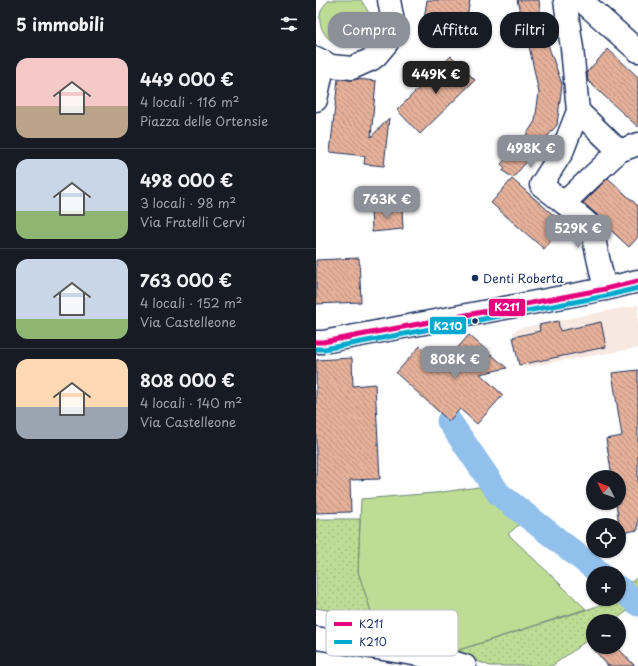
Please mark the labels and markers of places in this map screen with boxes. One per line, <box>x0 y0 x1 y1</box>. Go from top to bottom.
pin: 449K € <box>403 61 469 95</box>
pin: 498K € <box>498 135 564 169</box>
pin: 763K € <box>354 186 420 220</box>
pin: 529K € <box>545 215 611 249</box>
place label: Denti Roberta <box>483 269 564 287</box>
marker: Denti Roberta <box>470 273 480 283</box>
unlabelled marker <box>470 316 480 326</box>
pin: 808K € <box>422 346 488 380</box>

